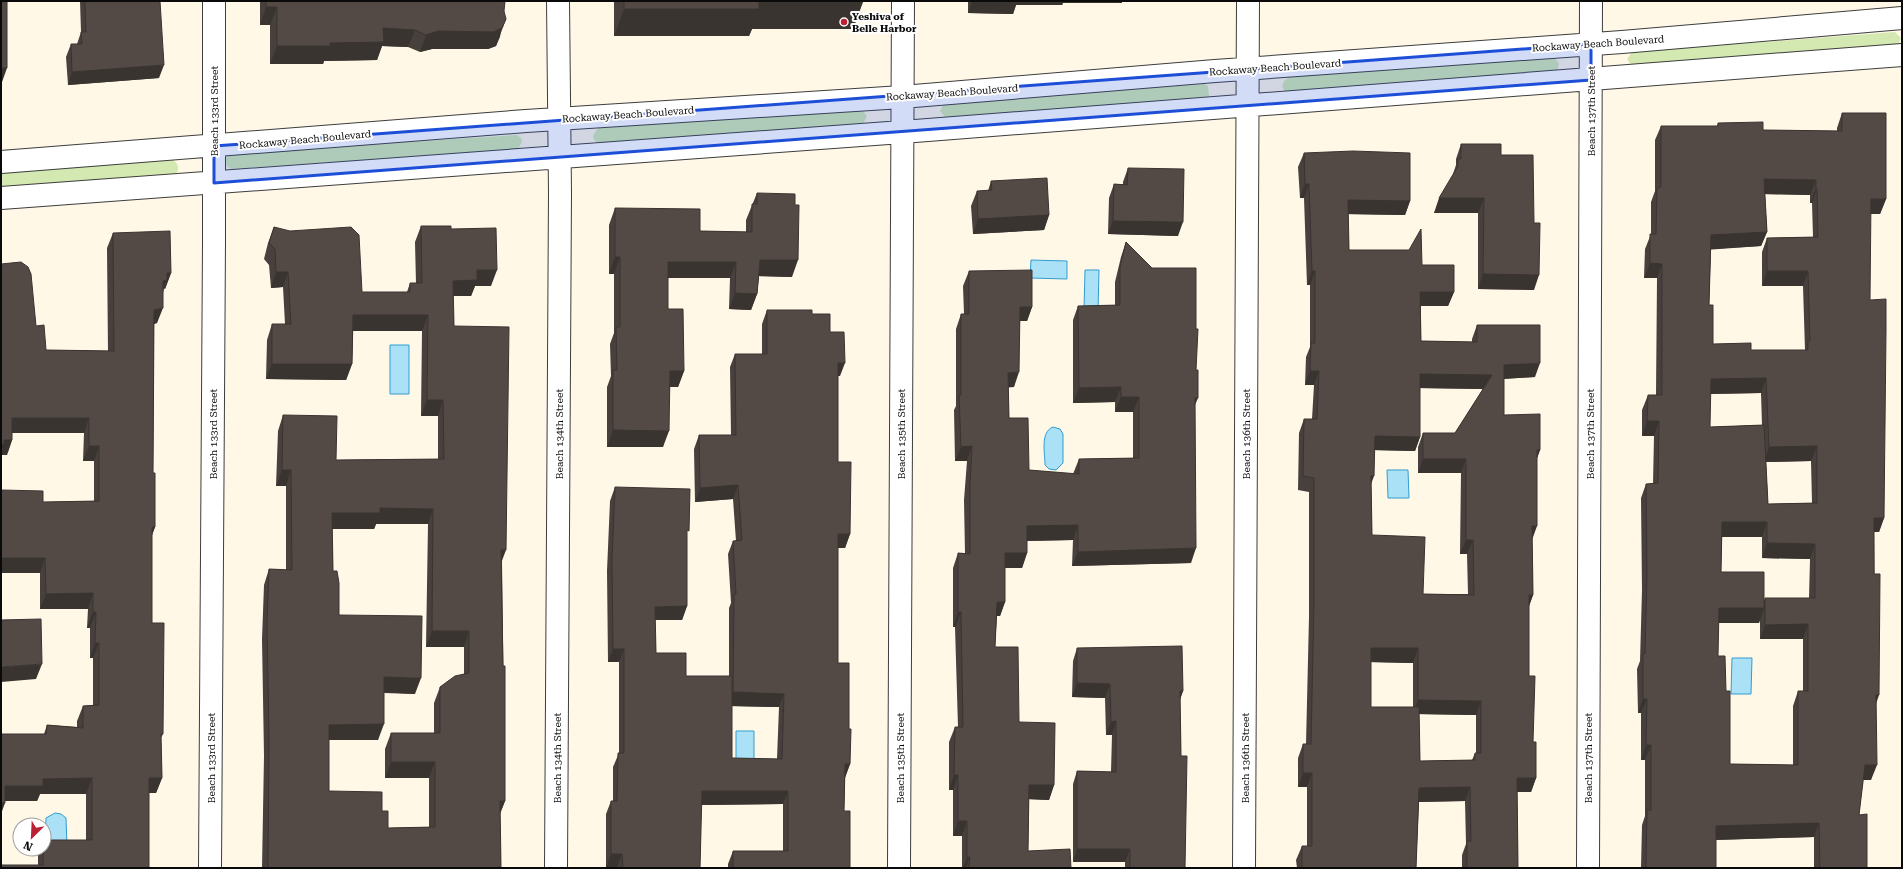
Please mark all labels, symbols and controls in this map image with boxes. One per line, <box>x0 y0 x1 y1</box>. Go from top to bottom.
place label: Yeshiva of Belle Harbor <box>852 11 917 34</box>
marker: Yeshiva of Belle Harbor <box>839 17 849 27</box>
street label: Rockaway Beach Boulevard <box>1532 33 1665 54</box>
street label: Rockaway Beach Boulevard <box>1209 57 1342 78</box>
street label: Beach 133rd Street <box>209 65 220 156</box>
street label: Beach 137th Street <box>1586 66 1597 156</box>
street label: Rockaway Beach Boulevard <box>886 82 1019 103</box>
street label: Rockaway Beach Boulevard <box>562 104 695 125</box>
street label: Rockaway Beach Boulevard <box>239 128 372 151</box>
street label: Beach 133rd Street <box>208 388 219 479</box>
street label: Beach 134th Street <box>554 389 565 479</box>
street label: Beach 135th Street <box>896 389 907 479</box>
street label: Beach 136th Street <box>1241 389 1252 479</box>
street label: Beach 137th Street <box>1585 389 1596 479</box>
street label: Beach 133rd Street <box>206 712 217 803</box>
street label: Beach 134th Street <box>552 713 563 803</box>
street label: Beach 135th Street <box>895 713 906 803</box>
street label: Beach 136th Street <box>1240 713 1251 803</box>
street label: Beach 137th Street <box>1583 713 1594 803</box>
north arrow <box>12 817 52 857</box>
text: N <box>21 838 35 853</box>

